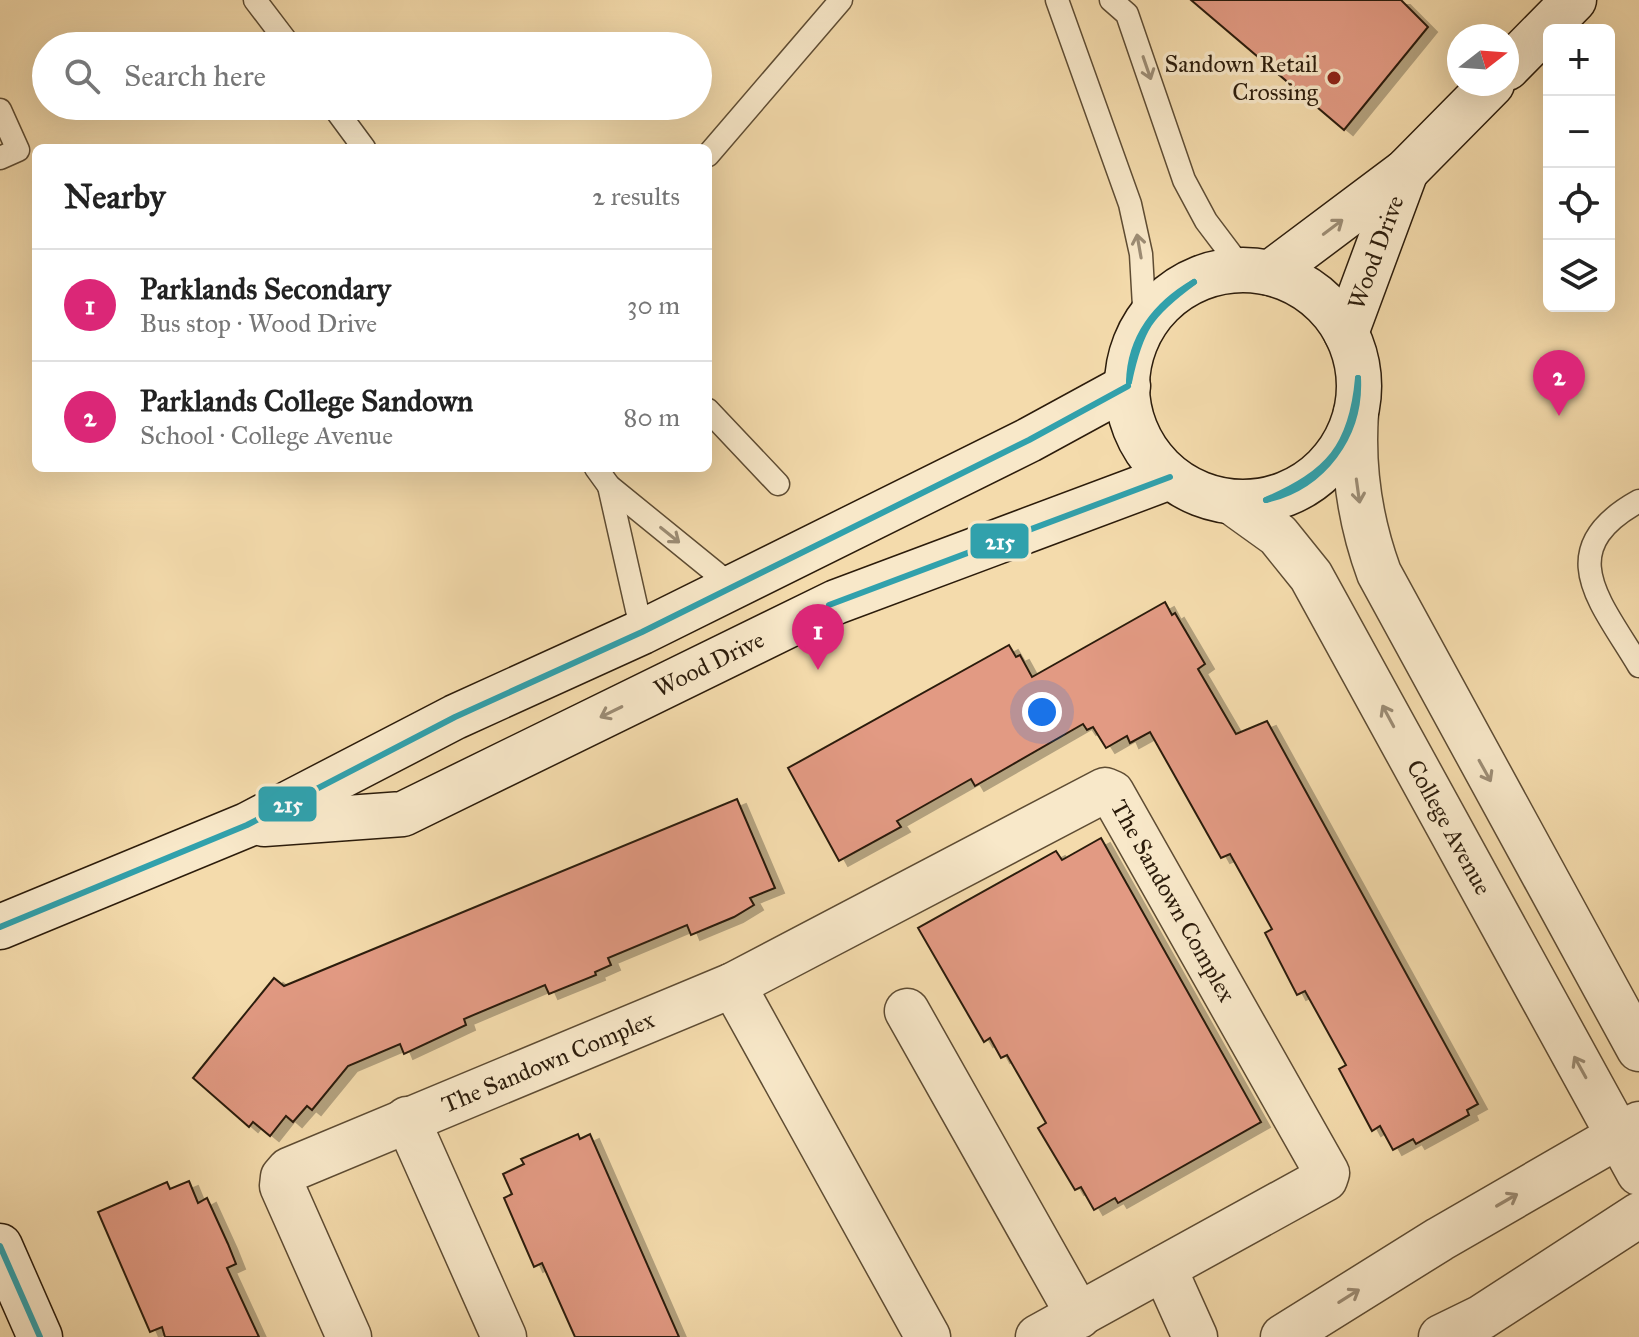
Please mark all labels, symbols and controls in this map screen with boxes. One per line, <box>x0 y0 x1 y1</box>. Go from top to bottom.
north arrow <box>1447 24 1519 96</box>
map controls <box>1543 24 1615 312</box>
button: + <box>1543 24 1615 96</box>
search box <box>32 32 712 120</box>
place label: Sandown Retail Crossing <box>1165 49 1319 107</box>
icon: search <box>60 54 104 98</box>
one-way arrow <box>1140 55 1155 80</box>
text: Search here <box>124 58 266 94</box>
marker: Sandown Retail Crossing <box>1325 69 1343 87</box>
button: − <box>1543 96 1615 168</box>
button: locate <box>1543 168 1615 240</box>
text: Nearby <box>64 176 166 217</box>
text: 2 results <box>592 180 680 212</box>
street label: Wood Drive <box>1341 191 1411 313</box>
one-way arrow <box>1321 218 1343 235</box>
one-way arrow <box>1130 234 1145 259</box>
button: layers <box>1543 240 1615 312</box>
text: Parklands Secondary <box>140 271 391 307</box>
text: 1 <box>85 289 95 321</box>
text: 30 m <box>627 289 680 321</box>
text: Bus stop · Wood Drive <box>140 307 377 339</box>
pin: 2 <box>1533 350 1585 416</box>
text: Parklands College Sandown <box>140 383 473 419</box>
text: 2 <box>84 401 96 433</box>
text: 80 m <box>624 401 680 433</box>
text: School · College Avenue <box>140 419 393 451</box>
one-way arrow <box>1351 478 1366 503</box>
line badge: 215 <box>969 522 1030 560</box>
one-way arrow <box>659 527 680 544</box>
text: 215 <box>985 528 1016 555</box>
pin: 1 <box>792 604 844 670</box>
street label: Wood Drive <box>649 625 769 704</box>
your location <box>1022 692 1062 732</box>
one-way arrow <box>600 705 624 720</box>
one-way arrow <box>1379 705 1395 729</box>
street label: College Avenue <box>1400 754 1498 900</box>
one-way arrow <box>1478 758 1494 782</box>
line badge: 215 <box>257 785 318 823</box>
text: 215 <box>273 791 304 818</box>
street label: The Sandown Complex <box>1104 794 1242 1008</box>
street label: The Sandown Complex <box>437 1004 659 1120</box>
one-way arrow <box>1572 1056 1588 1079</box>
one-way arrow <box>1495 1192 1518 1208</box>
one-way arrow <box>1337 1287 1360 1303</box>

